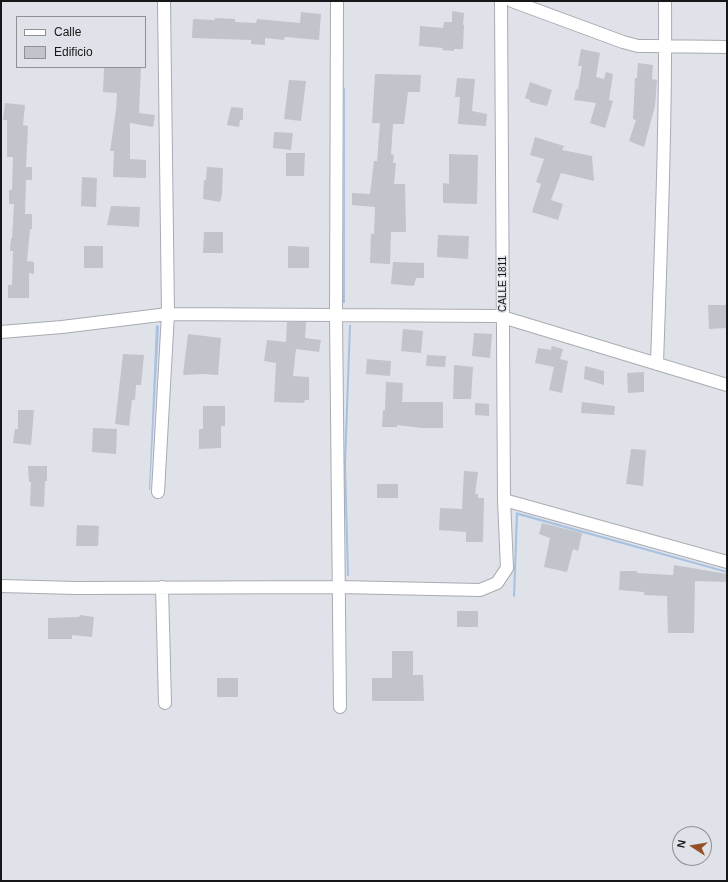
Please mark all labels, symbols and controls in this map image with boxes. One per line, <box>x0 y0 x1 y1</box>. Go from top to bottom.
legend <box>16 16 146 68</box>
text: Calle <box>54 25 81 39</box>
text: Edificio <box>54 45 93 59</box>
street label: CALLE 1811 <box>497 256 509 312</box>
north arrow <box>672 826 712 866</box>
text: N <box>675 839 688 849</box>

